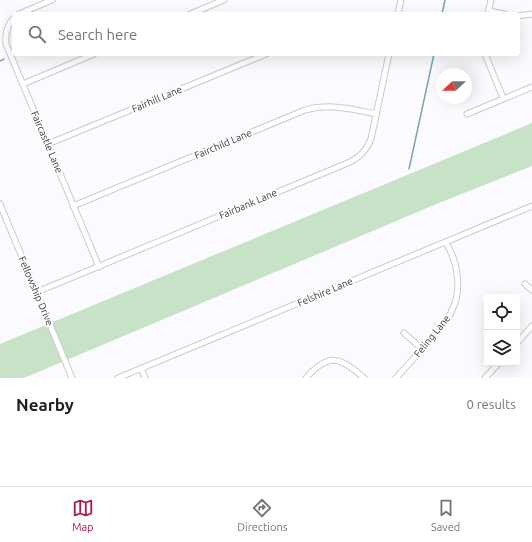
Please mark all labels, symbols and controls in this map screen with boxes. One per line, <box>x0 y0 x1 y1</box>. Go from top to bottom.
search box <box>12 12 520 56</box>
icon: search <box>26 23 48 45</box>
text: Search here <box>58 26 137 43</box>
north arrow <box>436 68 472 104</box>
street label: Fairhill Lane <box>130 84 184 114</box>
street label: Faircastle Lane <box>29 109 65 175</box>
street label: Fairchild Lane <box>193 127 253 161</box>
street label: Fairbank Lane <box>217 187 279 221</box>
street label: Fellowship Drive <box>17 255 55 327</box>
street label: Felshire Lane <box>296 275 354 309</box>
map controls <box>484 294 520 366</box>
button: locate <box>484 294 520 330</box>
street label: Feling Lane <box>412 313 452 359</box>
button: layers <box>484 330 520 366</box>
text: Nearby <box>16 395 74 414</box>
text: 0 results <box>466 397 516 411</box>
tab: Map <box>72 497 94 533</box>
tab: Directions <box>237 497 287 533</box>
tab: Saved <box>431 497 460 533</box>

